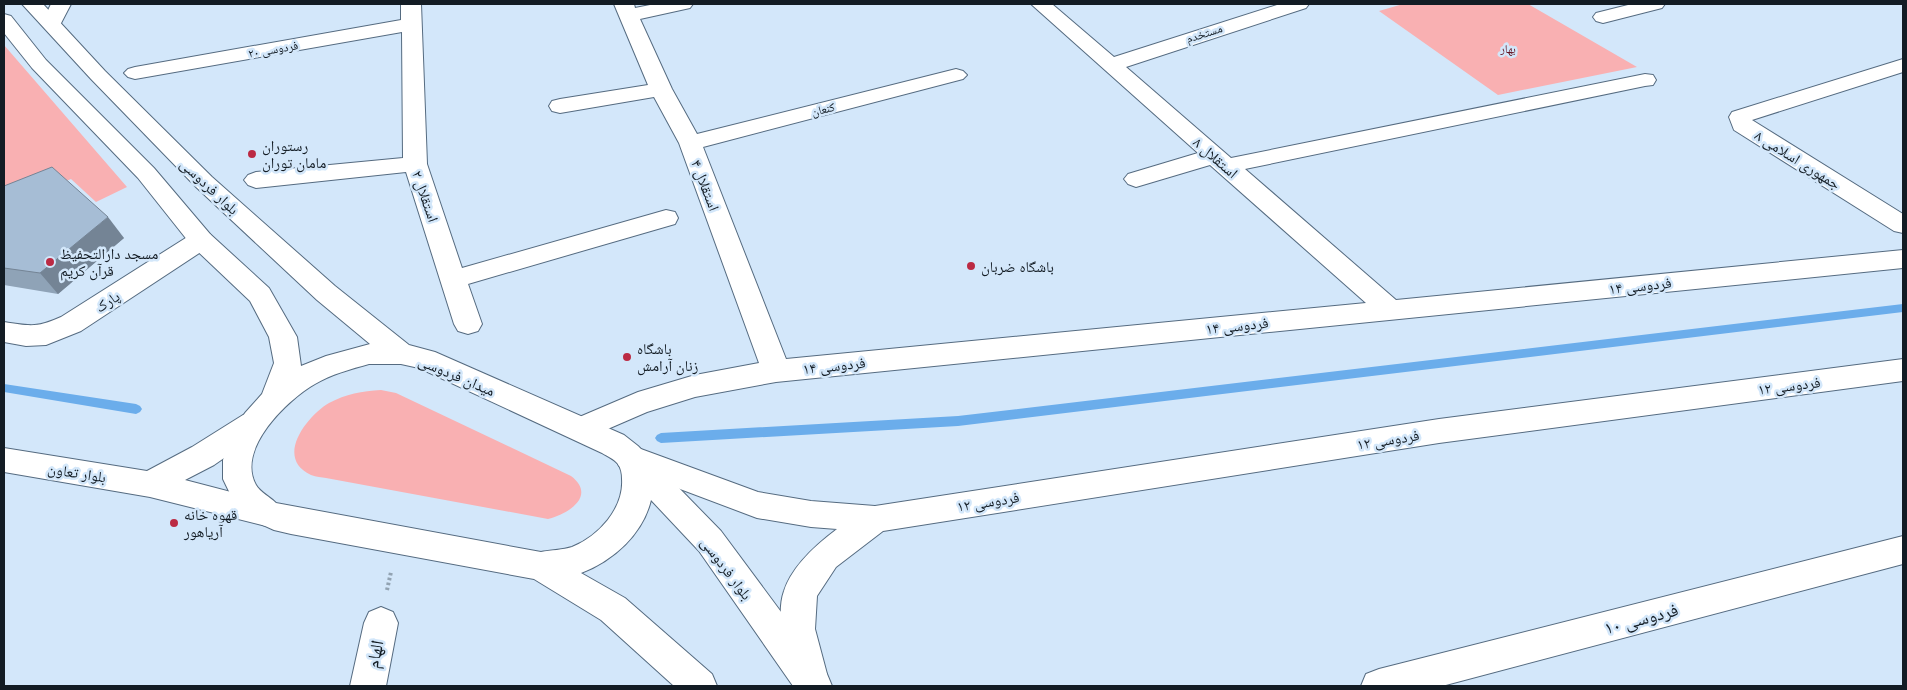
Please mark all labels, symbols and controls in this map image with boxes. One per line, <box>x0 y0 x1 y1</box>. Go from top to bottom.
street label: مستخدم <box>1184 20 1224 47</box>
street label: فردوسی ۲۰ <box>247 37 299 61</box>
park label: بهار <box>1499 41 1516 56</box>
street label: کنعان <box>810 99 836 119</box>
street label: جمهوری اسلامی ۸ <box>1751 125 1845 194</box>
street label: استقلال ۸ <box>1189 133 1242 183</box>
place label: رستوران مامان توران <box>262 136 326 173</box>
marker: رستوران مامان توران <box>246 148 258 160</box>
street label: بلوار فردوسی <box>176 154 243 219</box>
street label: استقلال ۴ <box>686 157 724 214</box>
street label: استقلال ۲ <box>407 168 443 225</box>
place label: مسجد دارالتحفیظ قرآن کریم <box>60 244 158 281</box>
marker: مسجد دارالتحفیظ قرآن کریم <box>44 256 56 268</box>
place label: باشگاه ضربان <box>981 257 1054 277</box>
marker: باشگاه ضربان <box>965 260 977 272</box>
street label: فردوسی ۱۴ <box>1608 273 1673 299</box>
street label: پارک <box>91 286 123 316</box>
street label: فردوسی ۱۴ <box>1205 313 1270 339</box>
place label: باشگاه زنان آرامش <box>637 339 699 376</box>
street label: میدان فردوسی <box>415 351 498 401</box>
marker: باشگاه زنان آرامش <box>621 351 633 363</box>
street label: فردوسی ۱۴ <box>802 353 867 379</box>
street label: فردوسی ۱۲ <box>1757 372 1822 400</box>
street label: فردوسی ۱۲ <box>1355 425 1421 455</box>
street label: بلوار تعاون <box>46 458 108 487</box>
street label: فردوسی ۱۲ <box>955 487 1021 517</box>
place label: قهوه خانه آریاهور <box>183 505 237 541</box>
marker: قهوه خانه آریاهور <box>168 517 180 529</box>
street label: بلوار فردوسی <box>696 533 756 604</box>
street label: فردوسی ۱۰ <box>1602 598 1681 639</box>
street label: الهام <box>360 638 389 670</box>

